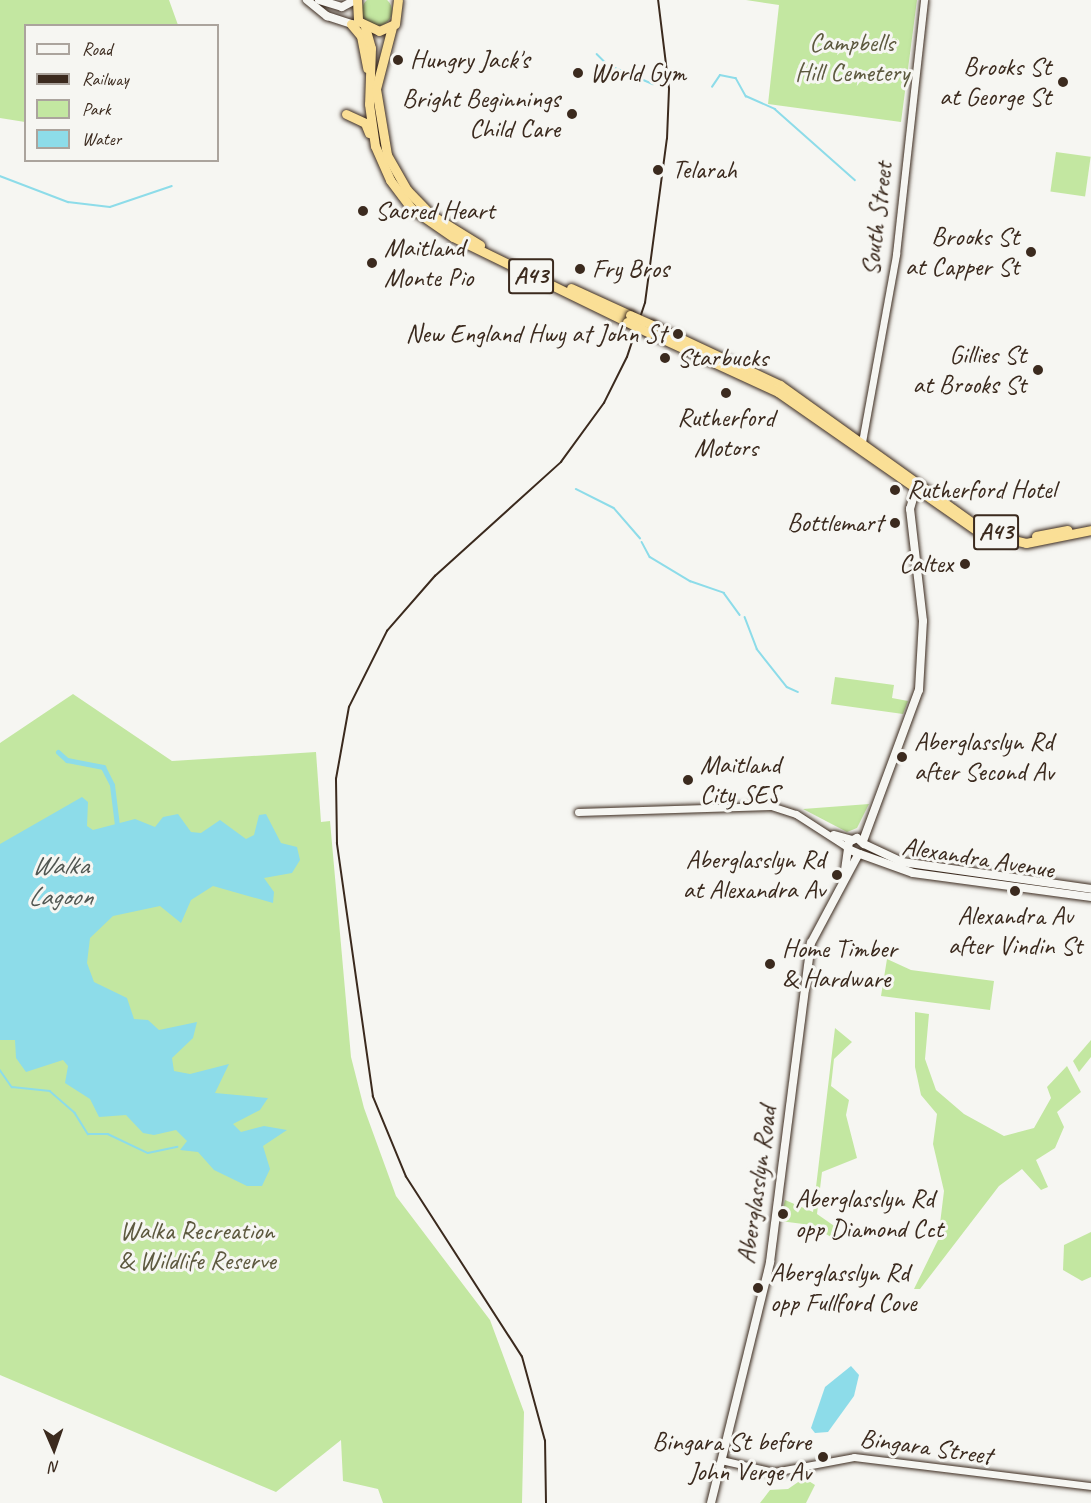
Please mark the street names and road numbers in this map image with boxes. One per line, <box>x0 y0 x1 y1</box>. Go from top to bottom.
street label: South Street <box>855 160 899 278</box>
road number: A43 <box>507 255 555 297</box>
road number: A43 <box>972 511 1020 553</box>
street label: Alexandra Avenue <box>900 831 1056 885</box>
street label: Aberglasslyn Road <box>731 1104 783 1266</box>
street label: Bingara Street <box>858 1422 994 1472</box>

